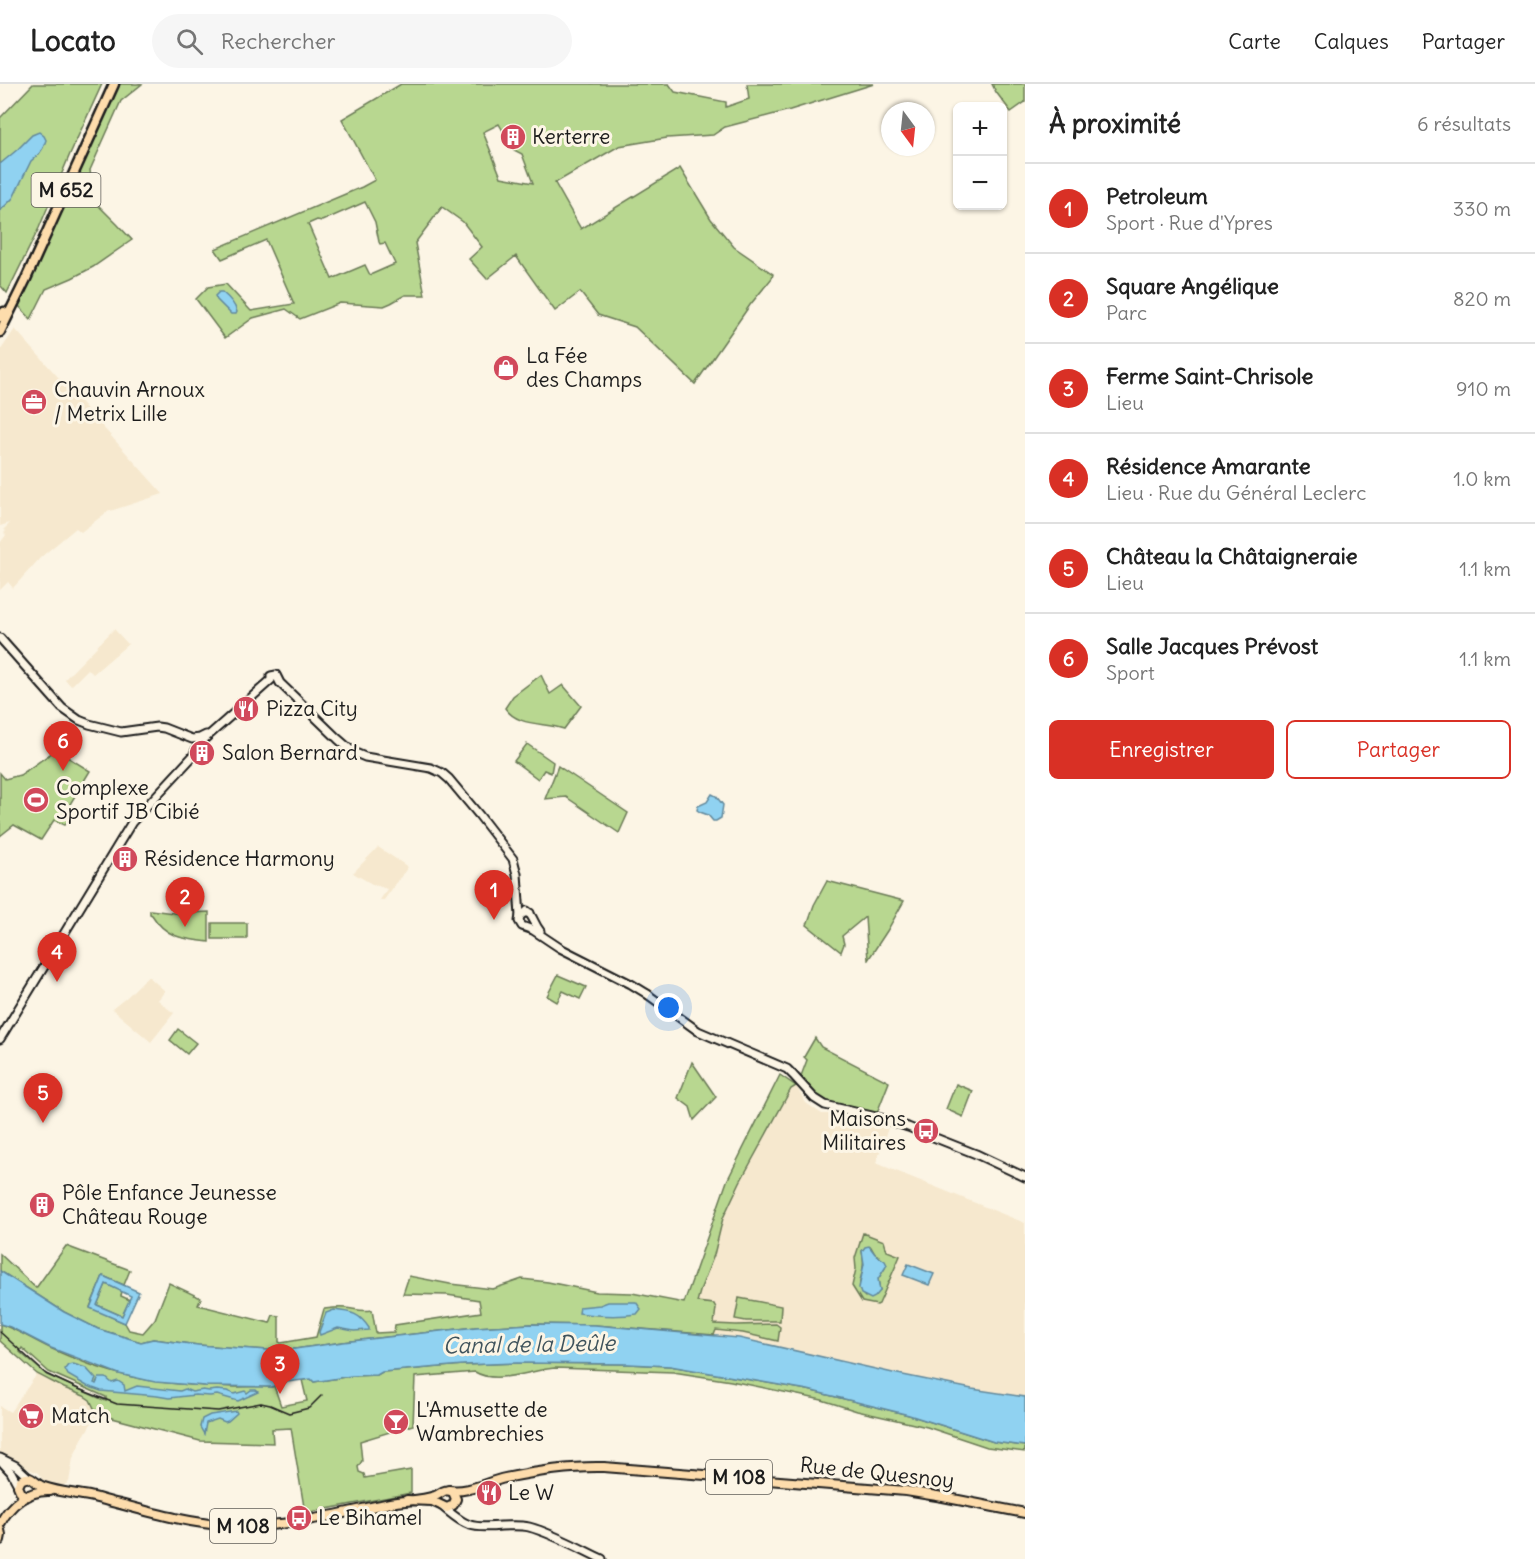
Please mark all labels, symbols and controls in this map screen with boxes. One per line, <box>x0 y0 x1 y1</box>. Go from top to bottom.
search box <box>152 14 572 68</box>
text: Locato <box>30 23 116 59</box>
icon: search <box>173 25 206 58</box>
text: Rechercher <box>221 27 335 55</box>
text: Carte <box>1228 28 1281 55</box>
text: Calques <box>1314 28 1389 55</box>
text: Partager <box>1422 28 1505 55</box>
north arrow <box>881 102 935 156</box>
map controls <box>953 102 1007 210</box>
button: + <box>953 102 1007 156</box>
text: À proximité <box>1049 107 1181 140</box>
text: 6 résultats <box>1417 111 1511 136</box>
building icon: Kerterre <box>498 122 528 152</box>
place label: Kerterre <box>532 123 610 150</box>
button: − <box>953 156 1007 210</box>
road number: M 652 <box>32 173 100 207</box>
text: Petroleum <box>1106 182 1208 210</box>
text: 1 <box>1065 196 1072 221</box>
text: 330 m <box>1453 196 1511 221</box>
text: Sport · Rue d'Ypres <box>1106 210 1273 235</box>
text: Square Angélique <box>1106 272 1279 300</box>
text: 2 <box>1063 286 1074 311</box>
text: 820 m <box>1453 286 1511 311</box>
text: Parc <box>1106 300 1147 325</box>
place label: La Fée des Champs <box>526 342 642 393</box>
shop icon: La Fée des Champs <box>491 353 521 383</box>
text: Ferme Saint-Chrisole <box>1106 362 1313 390</box>
place label: Chauvin Arnoux / Metrix Lille <box>54 376 205 427</box>
text: 3 <box>1063 376 1074 401</box>
text: 910 m <box>1456 376 1511 401</box>
office icon: Chauvin Arnoux / Metrix Lille <box>19 387 49 417</box>
text: Lieu <box>1106 390 1144 415</box>
text: Résidence Amarante <box>1106 452 1311 480</box>
text: 4 <box>1063 466 1074 491</box>
text: 1.0 km <box>1453 466 1511 491</box>
text: Lieu · Rue du Général Leclerc <box>1106 480 1367 505</box>
text: Château la Châtaigneraie <box>1106 542 1358 570</box>
text: 5 <box>1063 556 1074 581</box>
text: 1.1 km <box>1459 556 1511 581</box>
text: Lieu <box>1106 570 1144 595</box>
text: Salle Jacques Prévost <box>1106 632 1318 660</box>
text: 6 <box>1063 646 1074 671</box>
text: 1.1 km <box>1459 646 1511 671</box>
text: Sport <box>1106 660 1155 685</box>
restaurant icon: Pizza City <box>231 694 261 724</box>
place label: Pizza City <box>266 695 358 722</box>
button: Enregistrer <box>1049 720 1274 779</box>
button: Partager <box>1286 720 1511 779</box>
pin: 6 <box>44 722 82 771</box>
building icon: Salon Bernard <box>187 738 217 768</box>
place label: Salon Bernard <box>222 739 358 766</box>
place label: Complexe Sportif JB Cibié <box>56 774 200 825</box>
sports icon: Complexe Sportif JB Cibié <box>21 785 51 815</box>
building icon: Résidence Harmony <box>110 844 140 874</box>
place label: Résidence Harmony <box>144 845 335 872</box>
pin: 1 <box>474 870 514 920</box>
pin: 2 <box>166 878 204 927</box>
pin: 4 <box>38 932 76 982</box>
your location <box>654 993 683 1022</box>
pin: 5 <box>24 1074 63 1123</box>
place label: Maisons Militaires <box>822 1105 906 1156</box>
bus stop icon: Maisons Militaires <box>911 1116 941 1146</box>
place label: Pôle Enfance Jeunesse Château Rouge <box>62 1179 277 1230</box>
building icon: Pôle Enfance Jeunesse Château Rouge <box>27 1190 57 1220</box>
water label: Canal de la Deûle <box>443 1328 617 1359</box>
pin: 3 <box>260 1344 300 1394</box>
place label: L'Amusette de Wambrechies <box>416 1396 548 1447</box>
supermarket icon: Match <box>16 1401 46 1431</box>
place label: Match <box>51 1402 110 1429</box>
bar icon: L'Amusette de Wambrechies <box>381 1407 411 1437</box>
street label: Rue de Quesnoy <box>799 1451 956 1494</box>
road number: M 108 <box>706 1460 772 1494</box>
restaurant icon: Le W <box>474 1478 504 1508</box>
place label: Le W <box>508 1479 554 1506</box>
bus stop icon: Le Bihamel <box>284 1503 314 1533</box>
place label: Le Bihamel <box>318 1504 422 1531</box>
road number: M 108 <box>210 1509 276 1543</box>

